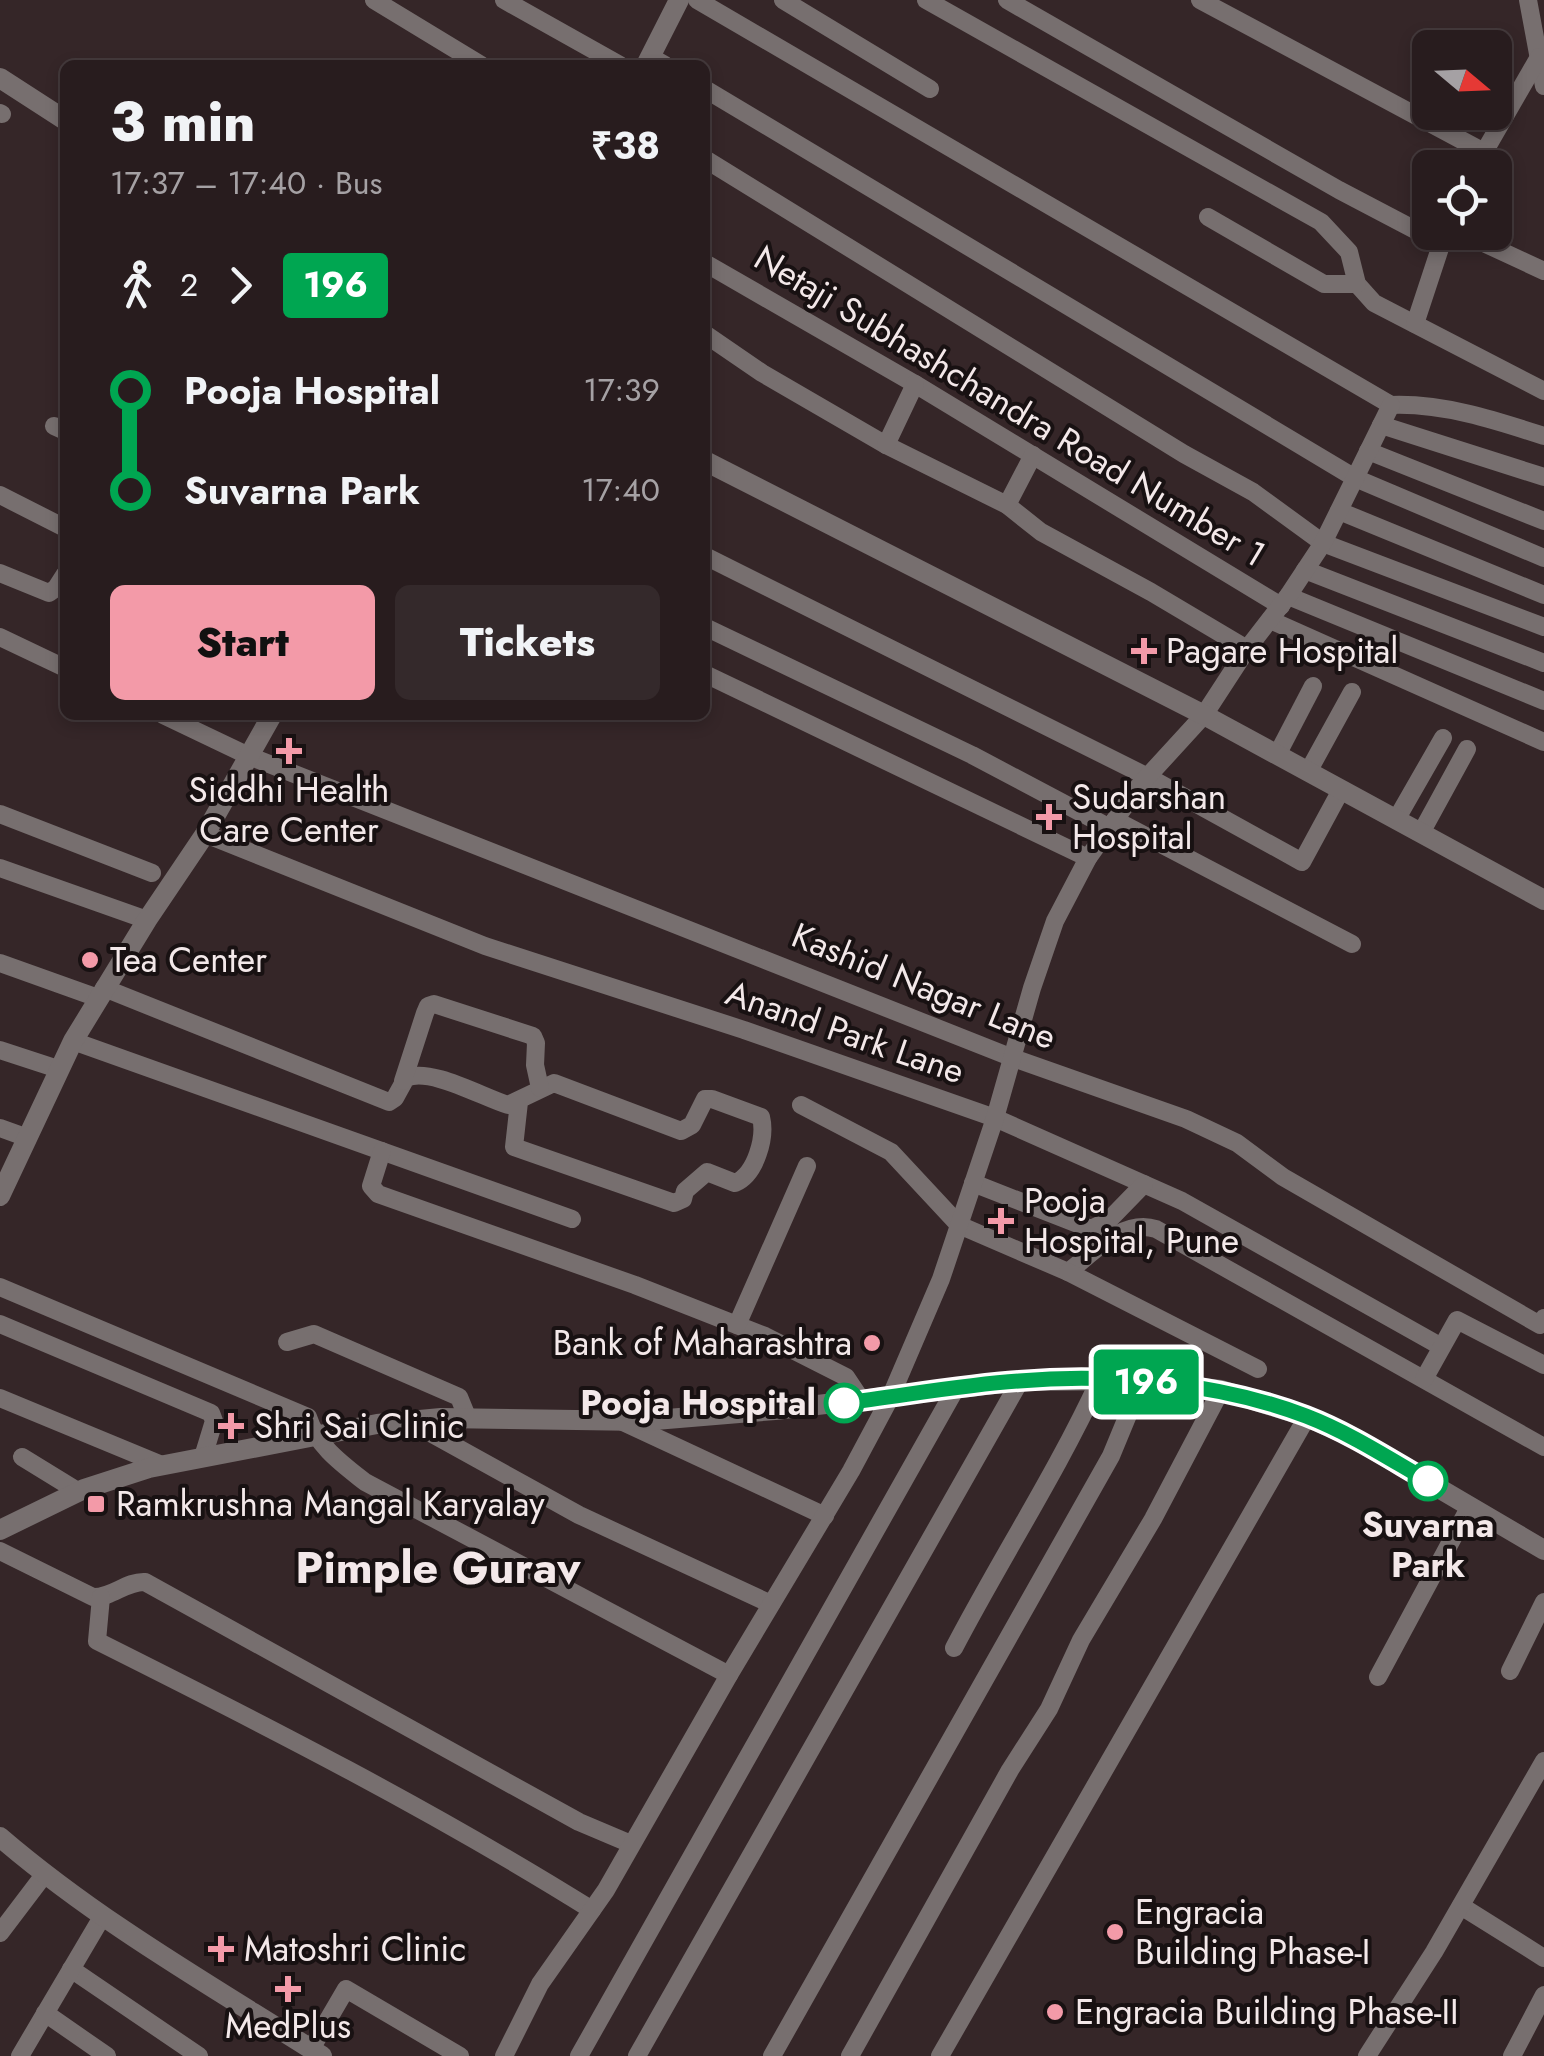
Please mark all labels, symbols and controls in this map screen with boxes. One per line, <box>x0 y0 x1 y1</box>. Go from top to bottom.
north arrow <box>1412 30 1512 130</box>
map controls <box>1412 30 1512 250</box>
text: 3 min <box>110 82 256 162</box>
text: ₹38 <box>591 118 660 173</box>
button: locate <box>1412 150 1512 250</box>
text: 17:37 – 17:40 · Bus <box>110 160 382 206</box>
street label: Netaji Subhashchandra Road Number 1 <box>745 233 1275 579</box>
icon: walk <box>110 258 165 313</box>
icon: forward <box>213 258 268 313</box>
text: 196 <box>303 260 368 310</box>
text: 2 <box>180 262 198 308</box>
text: Pooja Hospital <box>184 363 440 418</box>
text: 17:39 <box>583 367 660 413</box>
text: Suvarna Park <box>184 463 420 518</box>
text: 17:40 <box>581 467 660 513</box>
button: Start <box>110 585 375 700</box>
button: Tickets <box>395 585 660 700</box>
place label: Pagare Hospital <box>1166 626 1398 676</box>
marker: Pagare Hospital <box>1131 638 1157 664</box>
marker: Siddhi Health Care Center <box>276 738 302 764</box>
place label: Siddhi Health Care Center <box>189 765 389 855</box>
place label: Sudarshan Hospital <box>1072 772 1226 862</box>
marker: Sudarshan Hospital <box>1036 804 1062 830</box>
street label: Kashid Nagar Lane <box>784 910 1064 1062</box>
place label: Tea Center <box>110 935 267 985</box>
marker: Tea Center <box>79 949 101 971</box>
street label: Anand Park Lane <box>719 968 971 1096</box>
place label: Pooja Hospital, Pune <box>1024 1176 1239 1266</box>
marker: Pooja Hospital, Pune <box>988 1208 1014 1234</box>
place label: Bank of Maharashtra <box>553 1318 852 1368</box>
marker: Bank of Maharashtra <box>861 1332 883 1354</box>
line badge: 196 <box>1088 1350 1204 1414</box>
text: 196 <box>1114 1357 1178 1407</box>
place label: Pooja Hospital <box>580 1378 816 1428</box>
marker: Pooja Hospital <box>825 1384 863 1422</box>
place label: Shri Sai Clinic <box>254 1401 464 1451</box>
marker: Shri Sai Clinic <box>218 1413 244 1439</box>
marker: Suvarna Park <box>1409 1462 1447 1500</box>
place label: Ramkrushna Mangal Karyalay <box>116 1479 545 1529</box>
marker: Ramkrushna Mangal Karyalay <box>85 1493 107 1515</box>
place label: Suvarna Park <box>1362 1500 1494 1590</box>
district label: Pimple Gurav <box>295 1535 581 1600</box>
place label: Engracia Building Phase-I <box>1135 1887 1370 1977</box>
marker: Engracia Building Phase-I <box>1104 1921 1126 1943</box>
place label: Matoshri Clinic <box>244 1924 466 1974</box>
marker: Matoshri Clinic <box>208 1936 234 1962</box>
marker: MedPlus <box>277 1978 299 2000</box>
place label: Engracia Building Phase-II <box>1075 1987 1459 2037</box>
place label: MedPlus <box>225 2001 351 2051</box>
marker: Engracia Building Phase-II <box>1044 2001 1066 2023</box>

